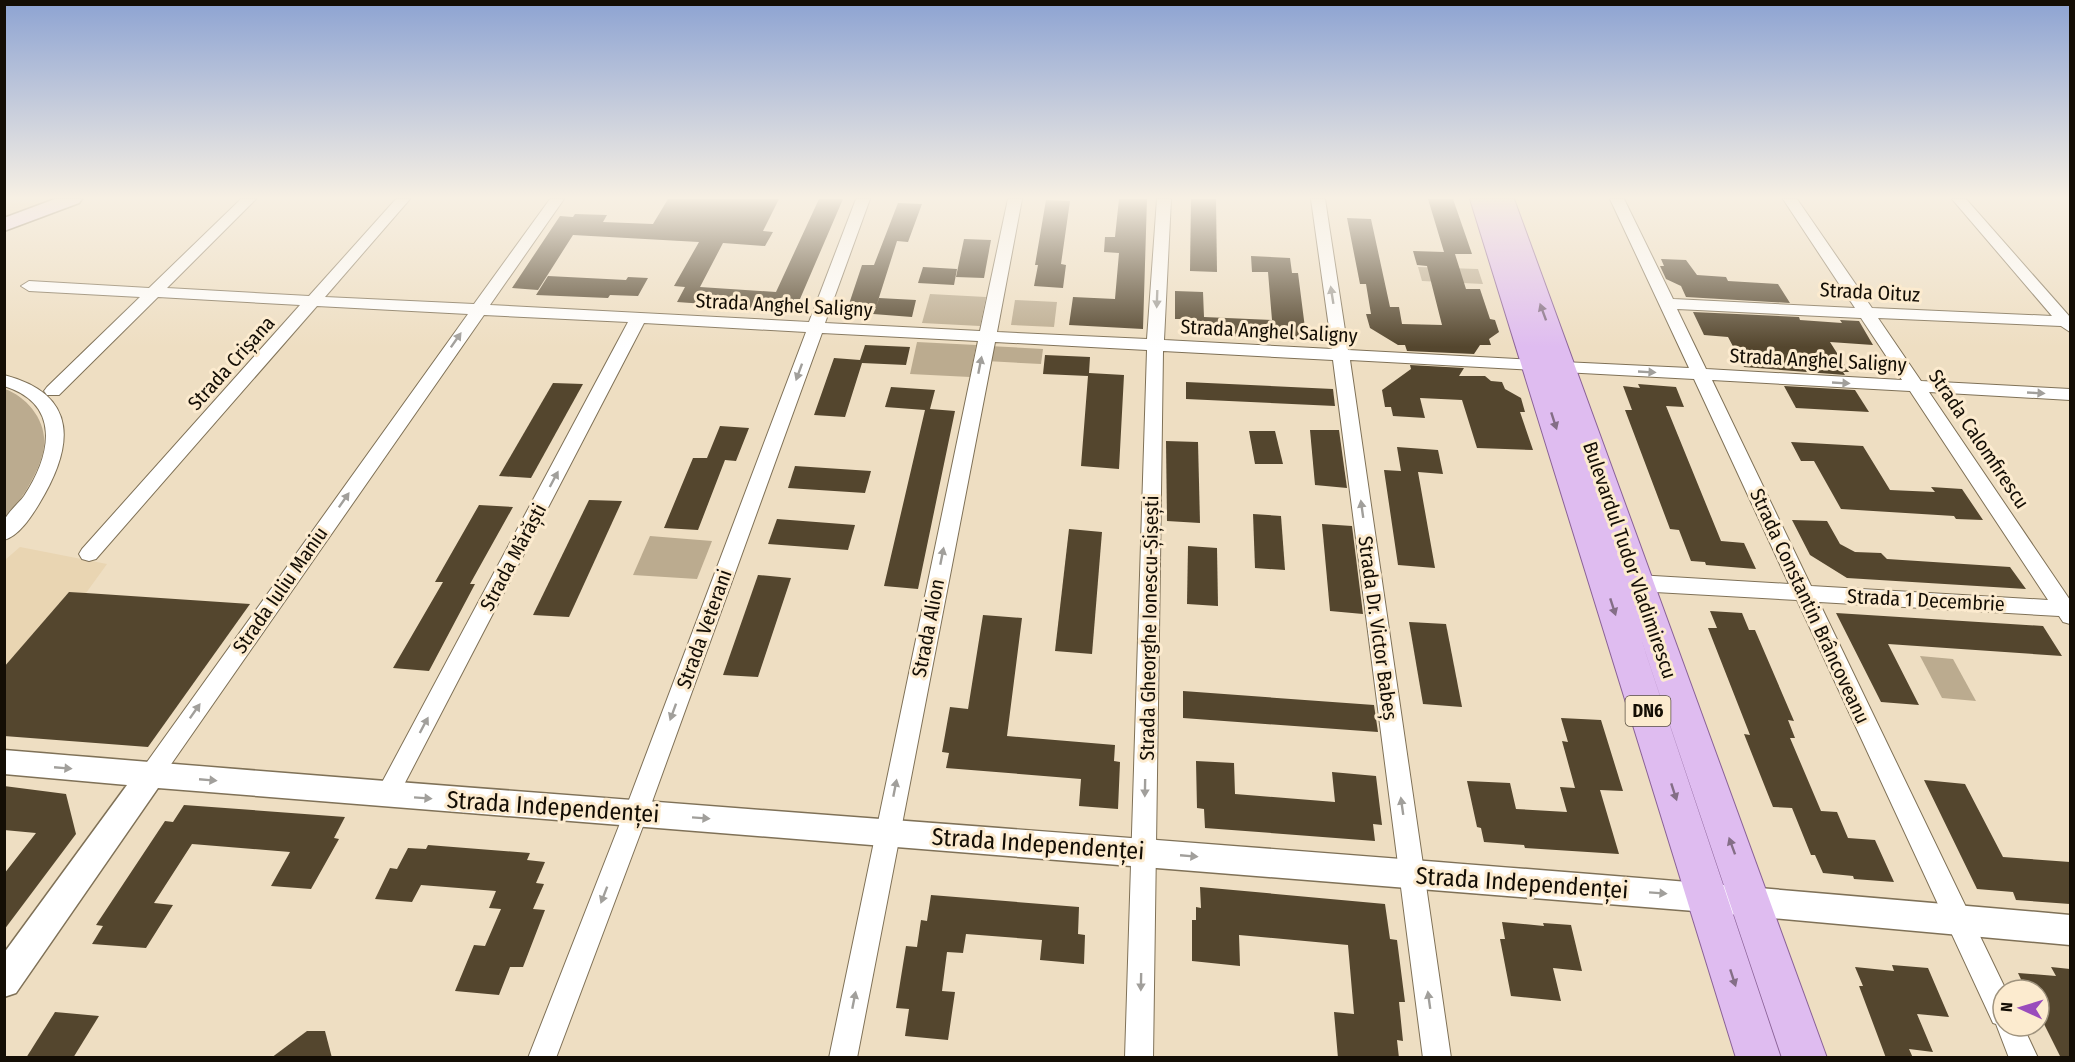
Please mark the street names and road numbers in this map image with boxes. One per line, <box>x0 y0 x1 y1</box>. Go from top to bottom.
street label: Strada Oituz <box>1819 277 1921 307</box>
street label: Strada Anghel Saligny <box>695 288 873 322</box>
street label: Strada Crișana <box>183 311 280 416</box>
street label: Strada Anghel Saligny <box>1180 314 1358 348</box>
street label: Strada Anghel Saligny <box>1729 343 1907 377</box>
street label: Strada Calomfirescu <box>1924 365 2034 513</box>
street label: Bulevardul Tudor Vladimirescu <box>1578 438 1682 682</box>
street label: Strada Constantin Brâncoveanu <box>1745 485 1875 727</box>
street label: Strada Gheorghe Ionescu-Șișești <box>1135 495 1164 761</box>
street label: Strada Mărăști <box>475 499 552 615</box>
street label: Strada Iuliu Maniu <box>227 522 333 658</box>
street label: Strada Dr. Victor Babeș <box>1352 534 1403 722</box>
street label: Strada Veterani <box>671 566 737 692</box>
street label: Strada Alion <box>907 577 949 679</box>
street label: Strada 1 Decembrie <box>1847 584 2005 616</box>
road number: DN6 <box>1626 696 1670 726</box>
street label: Strada Independenței <box>446 786 660 829</box>
street label: Strada Independenței <box>931 823 1145 866</box>
street label: Strada Independenței <box>1415 862 1629 905</box>

